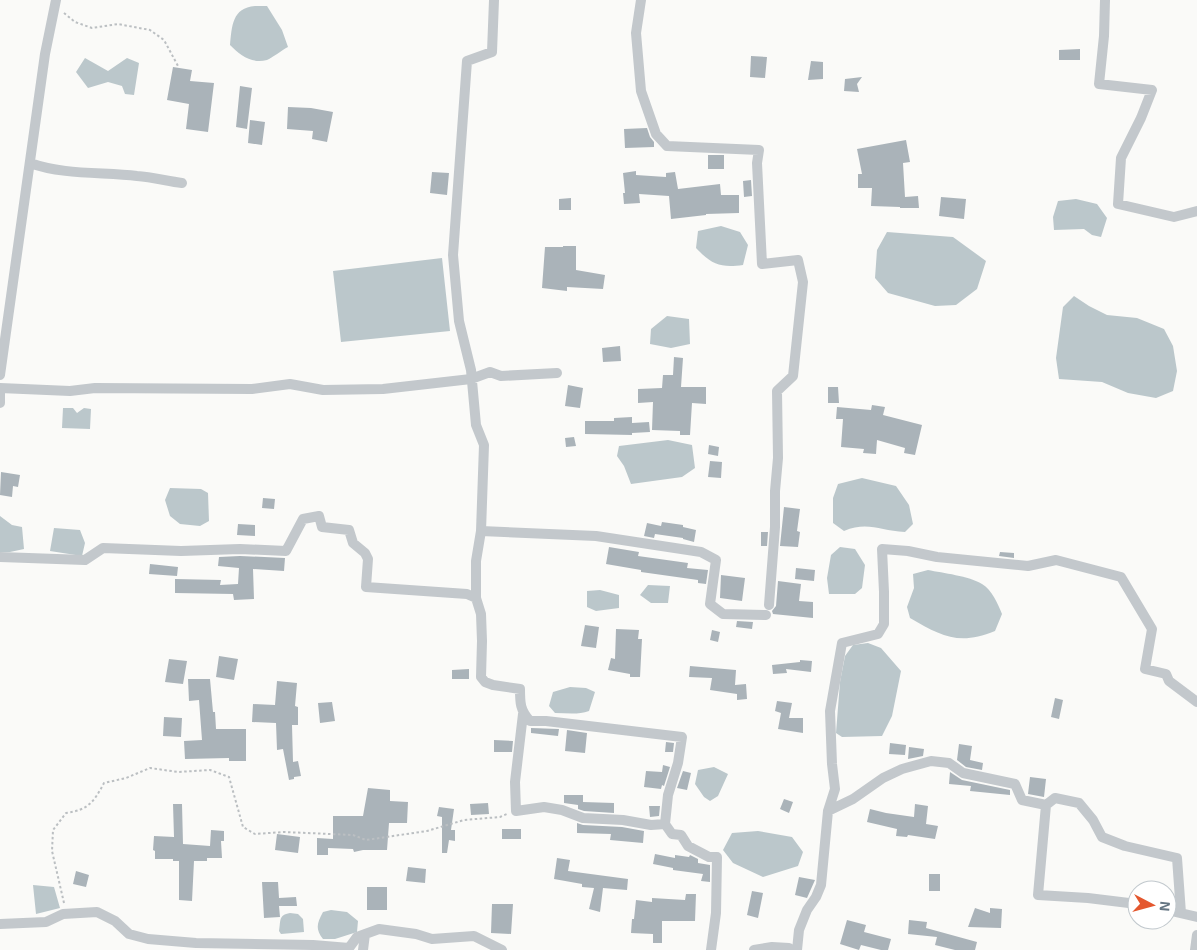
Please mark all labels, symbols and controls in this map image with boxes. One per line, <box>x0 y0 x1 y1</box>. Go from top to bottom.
north arrow <box>1127 880 1177 930</box>
text: N <box>1156 900 1174 912</box>

